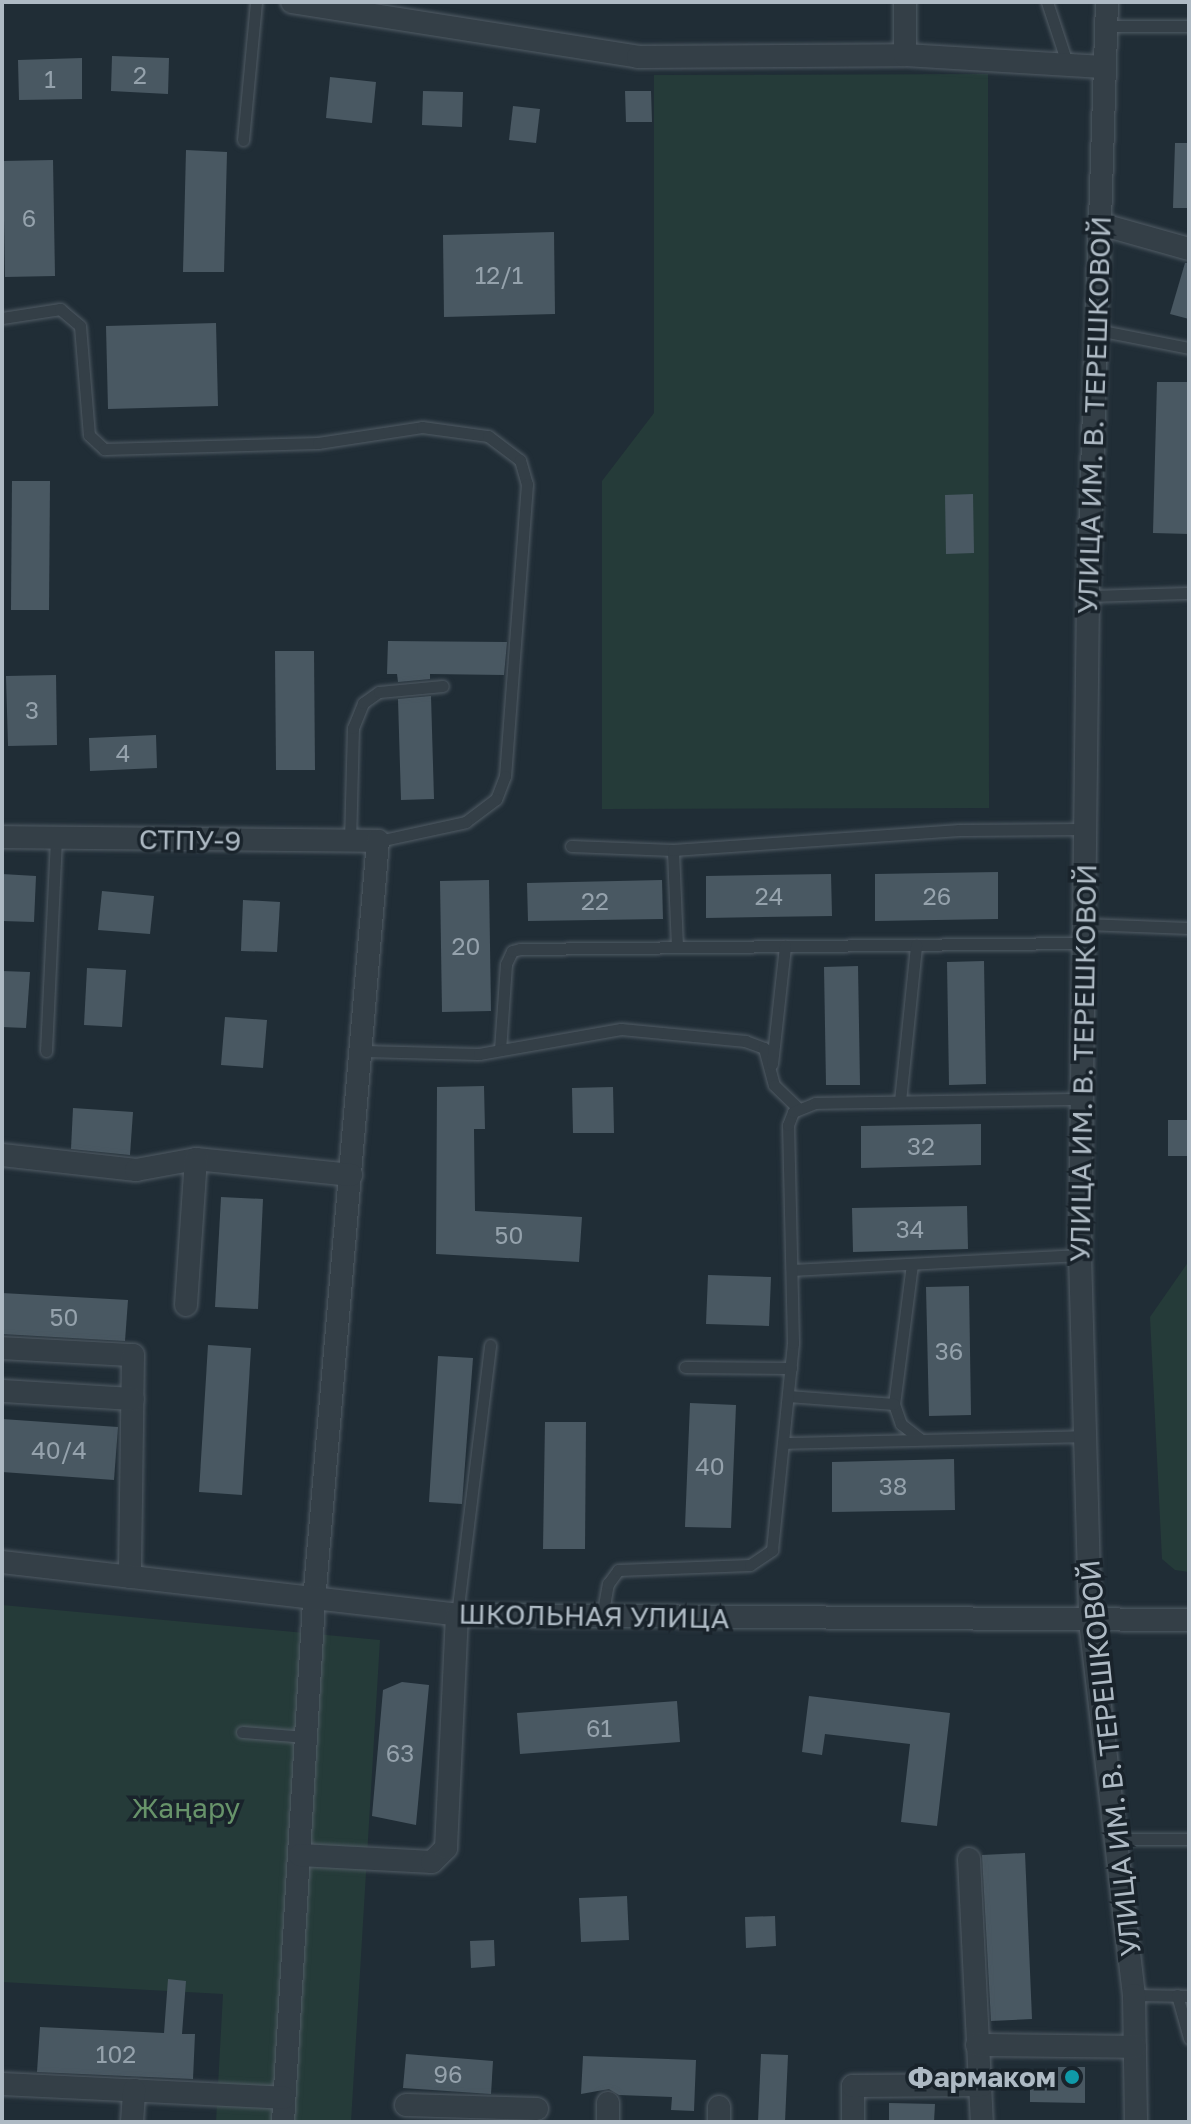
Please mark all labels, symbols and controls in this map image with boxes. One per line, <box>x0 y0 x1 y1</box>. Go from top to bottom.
house number: 2 <box>133 61 147 89</box>
house number: 1 <box>44 65 56 93</box>
house number: 6 <box>22 204 36 232</box>
street label: УЛИЦА ИМ. В. ТЕРЕШКОВОЙ <box>1070 215 1118 615</box>
house number: 12/1 <box>475 261 523 289</box>
house number: 3 <box>25 696 39 724</box>
house number: 4 <box>116 739 130 767</box>
street label: СТПУ-9 <box>139 822 241 858</box>
street label: УЛИЦА ИМ. В. ТЕРЕШКОВОЙ <box>1063 864 1103 1262</box>
house number: 24 <box>755 882 783 910</box>
house number: 26 <box>923 882 951 910</box>
house number: 22 <box>581 887 609 915</box>
house number: 20 <box>452 932 480 960</box>
house number: 32 <box>907 1132 935 1160</box>
house number: 34 <box>896 1215 924 1243</box>
house number: 50 <box>495 1221 523 1249</box>
house number: 50 <box>50 1303 78 1331</box>
house number: 36 <box>935 1337 963 1365</box>
house number: 40/4 <box>31 1436 87 1464</box>
house number: 40 <box>695 1452 725 1480</box>
house number: 38 <box>879 1472 907 1500</box>
street label: УЛИЦА ИМ. В. ТЕРЕШКОВОЙ <box>1072 1558 1148 1958</box>
street label: ШКОЛЬНАЯ УЛИЦА <box>458 1597 730 1635</box>
house number: 61 <box>586 1714 612 1742</box>
house number: 63 <box>386 1739 414 1767</box>
park label: Жаңару <box>132 1791 240 1825</box>
house number: 102 <box>96 2040 136 2068</box>
house number: 96 <box>433 2060 463 2088</box>
place label: Фармаком <box>907 2060 1056 2094</box>
marker: Фармаком <box>1063 2068 1081 2086</box>

